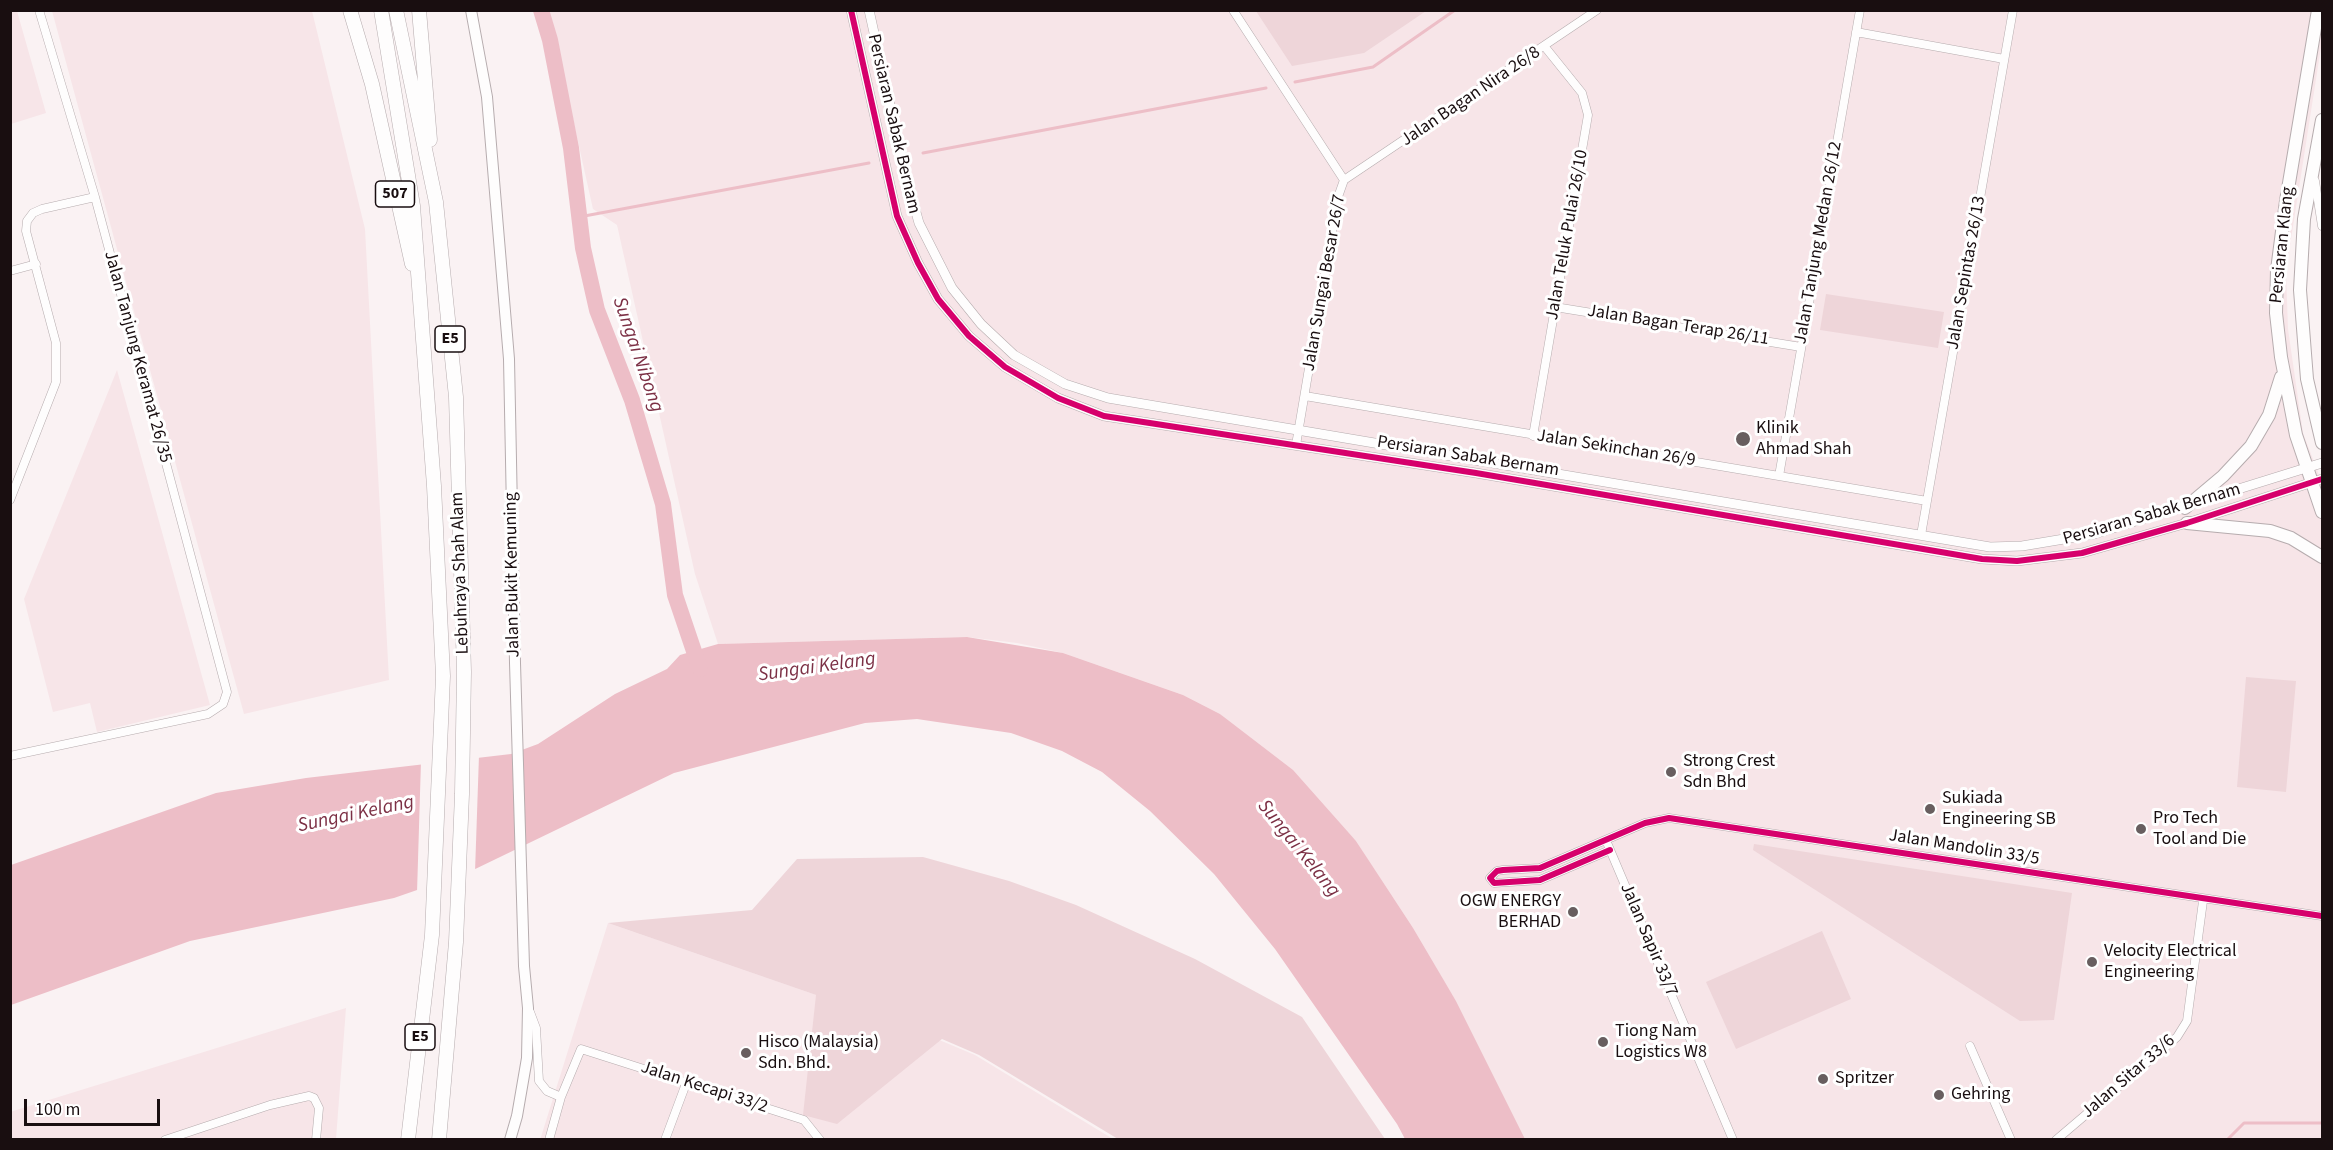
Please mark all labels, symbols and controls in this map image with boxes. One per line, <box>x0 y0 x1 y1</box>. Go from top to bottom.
street label: Persiaran Sabak Bernam <box>862 32 924 216</box>
street label: Jalan Bagan Nira 26/8 <box>1397 42 1545 152</box>
street label: Jalan Tanjung Medan 26/12 <box>1791 140 1847 346</box>
street label: Jalan Teluk Pulai 26/10 <box>1542 148 1594 322</box>
road number: 507 <box>376 181 414 207</box>
street label: Persiaran Klang <box>2266 186 2300 304</box>
street label: Jalan Sungai Besar 26/7 <box>1299 193 1351 373</box>
street label: Jalan Sepintas 26/13 <box>1943 195 1991 351</box>
street label: Jalan Tanjung Keramat 26/35 <box>98 249 176 465</box>
water label: Sungai Nibong <box>606 294 668 416</box>
street label: Jalan Bagan Terap 26/11 <box>1586 301 1770 351</box>
road number: E5 <box>435 326 465 352</box>
place label: Klinik Ahmad Shah <box>1756 418 1851 460</box>
street label: Jalan Sekinchan 26/9 <box>1535 426 1697 472</box>
marker: Klinik Ahmad Shah <box>1734 430 1752 448</box>
street label: Persiaran Sabak Bernam <box>1376 432 1560 482</box>
street label: Persiaran Sabak Bernam <box>2061 479 2243 551</box>
street label: Lebuhraya Shah Alam <box>447 491 475 655</box>
street label: Jalan Bukit Kemuning <box>501 492 525 658</box>
water label: Sungai Kelang <box>757 648 877 688</box>
place label: Strong Crest Sdn Bhd <box>1683 751 1775 794</box>
marker: Strong Crest Sdn Bhd <box>1664 765 1678 779</box>
place label: Sukiada Engineering SB <box>1942 788 2056 830</box>
water label: Sungai Kelang <box>296 791 416 839</box>
water label: Sungai Kelang <box>1251 795 1345 903</box>
marker: Sukiada Engineering SB <box>1923 802 1937 816</box>
place label: Pro Tech Tool and Die <box>2153 808 2246 850</box>
marker: Pro Tech Tool and Die <box>2134 822 2148 836</box>
street label: Jalan Mandolin 33/5 <box>1887 825 2041 871</box>
street label: Jalan Sapir 33/7 <box>1614 880 1682 1000</box>
place label: OGW ENERGY BERHAD <box>1460 891 1561 934</box>
marker: OGW ENERGY BERHAD <box>1566 905 1580 919</box>
place label: Velocity Electrical Engineering <box>2104 941 2236 984</box>
marker: Velocity Electrical Engineering <box>2085 955 2099 969</box>
place label: Tiong Nam Logistics W8 <box>1615 1021 1707 1064</box>
road number: E5 <box>405 1024 435 1050</box>
street label: Jalan Sitar 33/6 <box>2078 1031 2180 1123</box>
place label: Hisco (Malaysia) Sdn. Bhd. <box>758 1032 879 1074</box>
marker: Tiong Nam Logistics W8 <box>1596 1035 1610 1049</box>
marker: Hisco (Malaysia) Sdn. Bhd. <box>739 1046 753 1060</box>
street label: Jalan Kecapi 33/2 <box>638 1057 770 1119</box>
place label: Spritzer <box>1835 1068 1894 1090</box>
marker: Spritzer <box>1816 1072 1830 1086</box>
place label: Gehring <box>1951 1084 2010 1106</box>
scale bar <box>27 1087 164 1125</box>
marker: Gehring <box>1932 1088 1946 1102</box>
text: 100 m <box>35 1097 80 1122</box>

